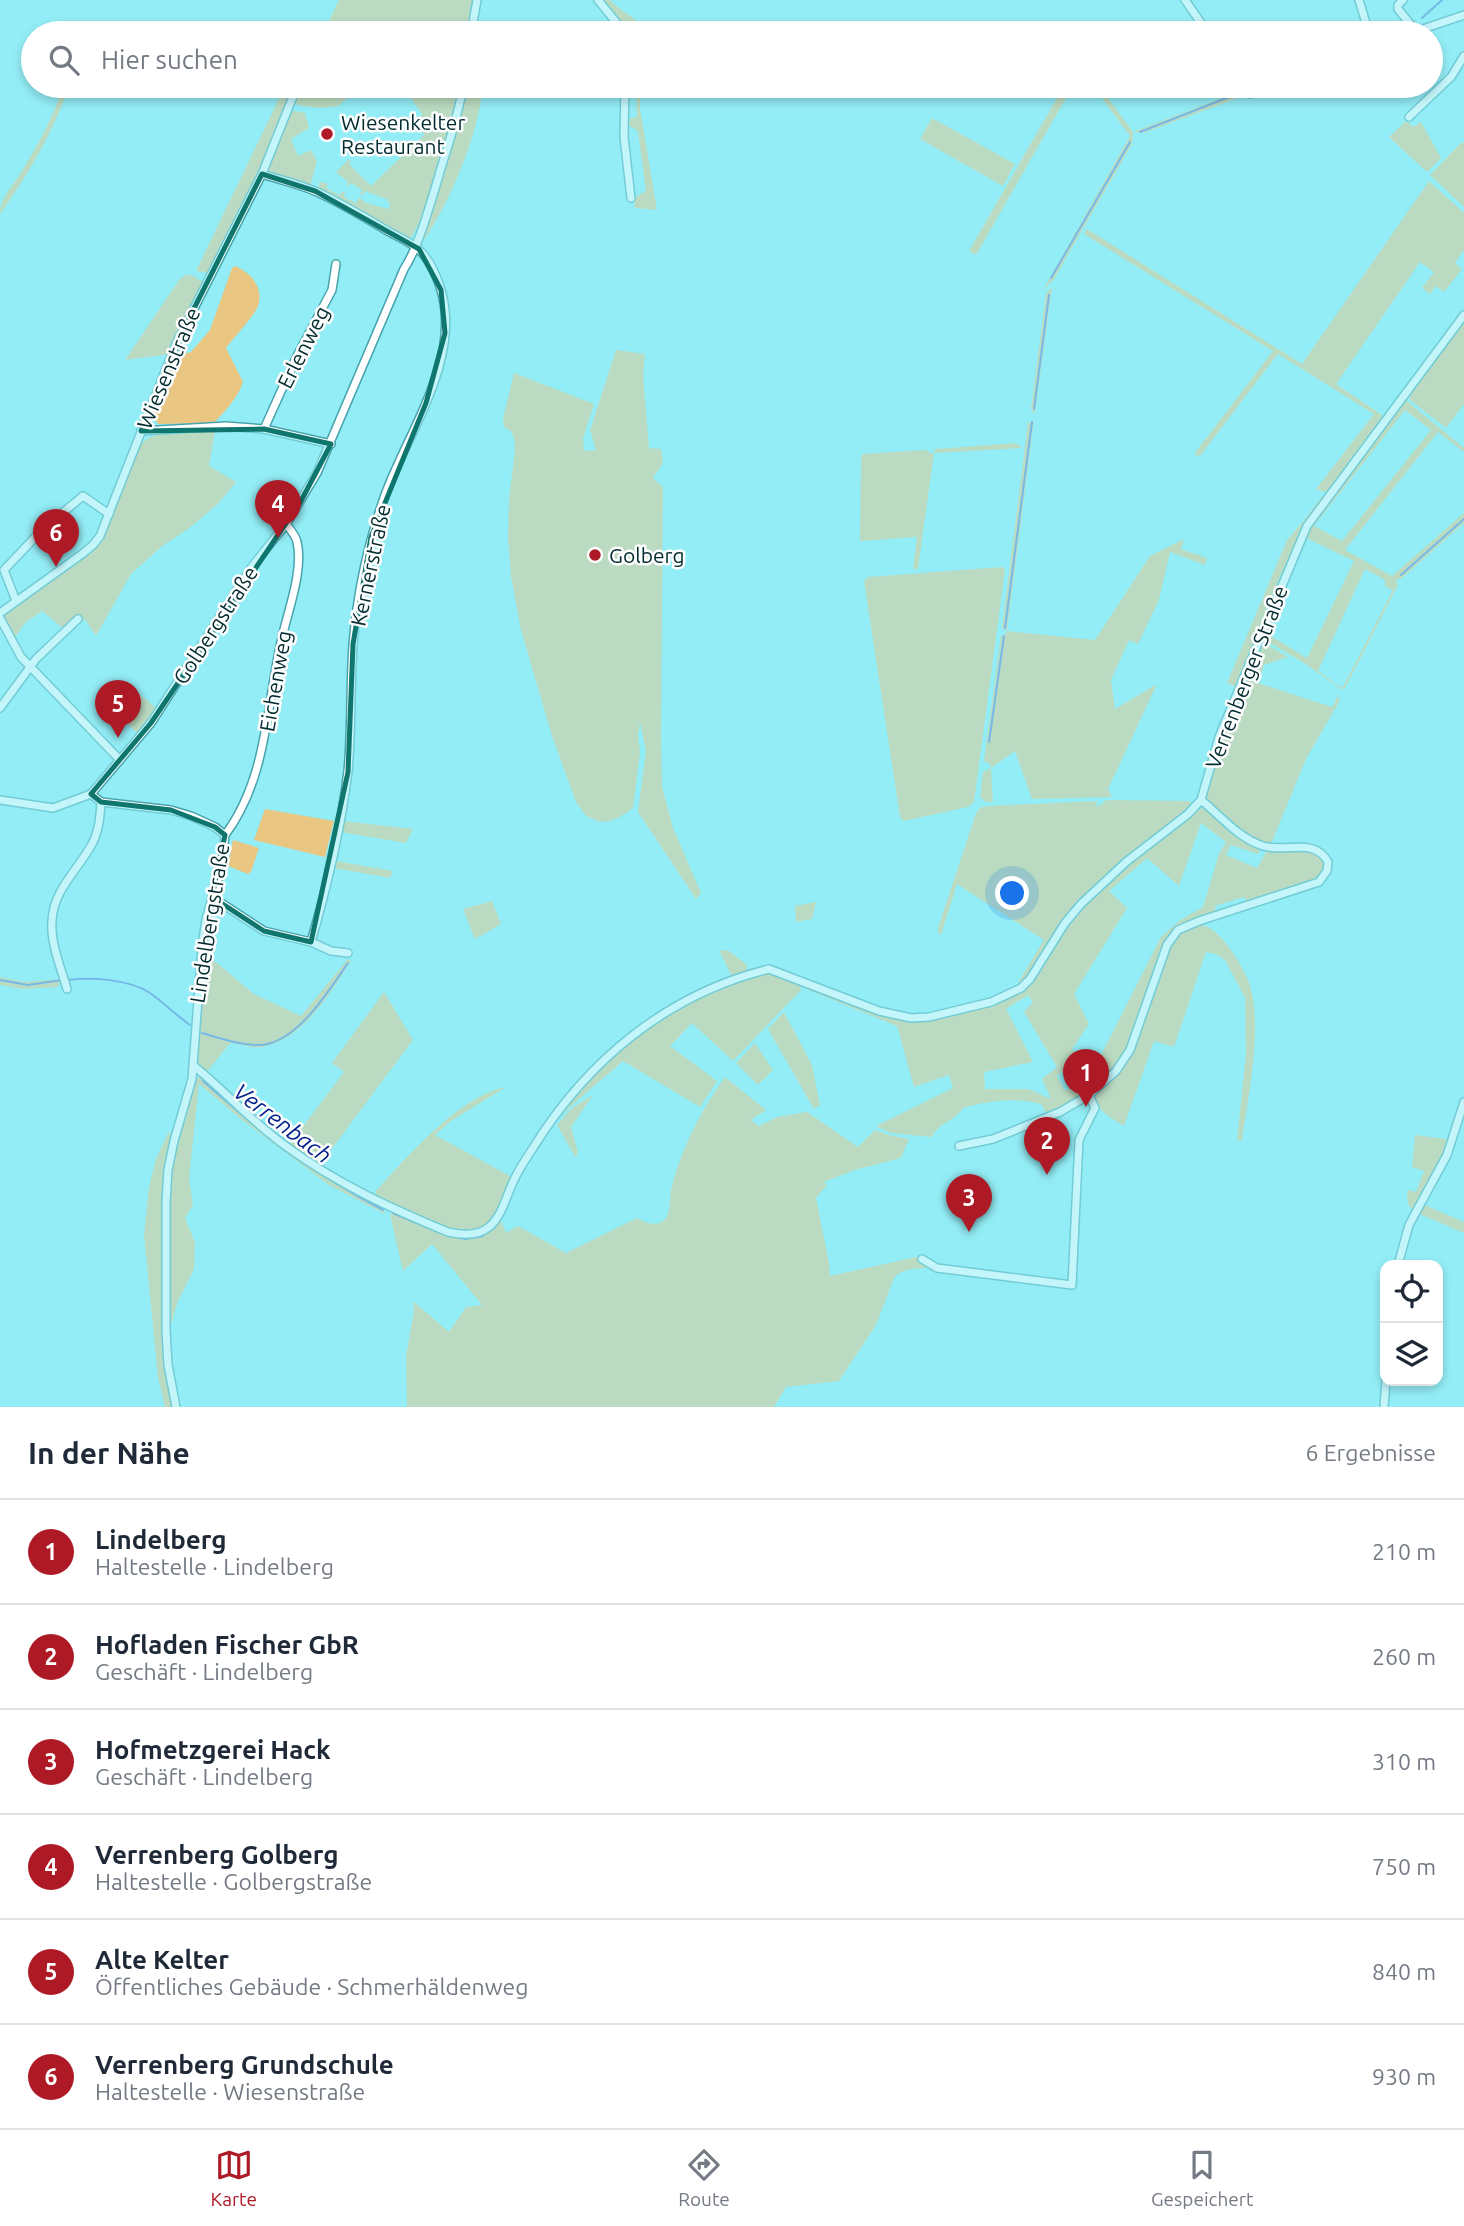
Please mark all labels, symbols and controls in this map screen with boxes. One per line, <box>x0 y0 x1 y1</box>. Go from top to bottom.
search box <box>21 21 1443 98</box>
icon: search <box>45 41 83 79</box>
text: Hier suchen <box>101 45 238 74</box>
place label: Wiesenkelter Restaurant <box>341 110 465 158</box>
marker: Wiesenkelter Restaurant <box>319 126 335 142</box>
street label: Erlenweg <box>272 302 334 392</box>
street label: Wiesenstraße <box>132 304 204 432</box>
pin: 4 <box>255 480 301 538</box>
street label: Kernerstraße <box>345 502 395 628</box>
pin: 6 <box>33 509 79 567</box>
place label: Golberg <box>609 543 685 567</box>
marker: Golberg <box>587 547 603 563</box>
street label: Golbergstraße <box>168 561 262 689</box>
street label: Verrenberger Straße <box>1200 582 1292 772</box>
street label: Eichenweg <box>254 629 296 733</box>
pin: 5 <box>95 680 141 738</box>
street label: Lindelbergstraße <box>185 841 233 1005</box>
your location <box>995 876 1029 910</box>
pin: 1 <box>1063 1049 1109 1107</box>
water label: Verrenbach <box>229 1078 337 1168</box>
pin: 2 <box>1024 1117 1070 1175</box>
pin: 3 <box>946 1174 992 1232</box>
map controls <box>1380 1260 1443 1386</box>
button: locate <box>1380 1260 1443 1323</box>
button: layers <box>1380 1323 1443 1386</box>
text: In der Nähe <box>28 1436 190 1470</box>
text: 6 Ergebnisse <box>1305 1440 1436 1465</box>
text: Lindelberg <box>95 1525 227 1554</box>
text: 1 <box>45 1539 57 1564</box>
text: 210 m <box>1372 1539 1436 1564</box>
text: Haltestelle · Lindelberg <box>95 1554 334 1579</box>
text: Hofladen Fischer GbR <box>95 1630 359 1659</box>
text: 2 <box>45 1644 57 1669</box>
text: 260 m <box>1372 1644 1436 1669</box>
text: Geschäft · Lindelberg <box>95 1659 313 1684</box>
text: Hofmetzgerei Hack <box>95 1735 331 1764</box>
text: 3 <box>45 1749 57 1774</box>
text: 310 m <box>1372 1749 1436 1774</box>
text: Geschäft · Lindelberg <box>95 1764 313 1789</box>
text: Verrenberg Golberg <box>95 1840 339 1869</box>
text: 4 <box>45 1854 57 1879</box>
text: 750 m <box>1372 1854 1436 1879</box>
text: Haltestelle · Golbergstraße <box>95 1869 372 1894</box>
text: Alte Kelter <box>95 1945 229 1974</box>
text: 5 <box>45 1959 57 1984</box>
text: 840 m <box>1372 1959 1436 1984</box>
text: Öffentliches Gebäude · Schmerhäldenweg <box>95 1974 528 1999</box>
text: Verrenberg Grundschule <box>95 2050 394 2079</box>
text: 6 <box>45 2064 57 2089</box>
text: 930 m <box>1372 2064 1436 2089</box>
text: Haltestelle · Wiesenstraße <box>95 2079 365 2104</box>
tab: Karte <box>211 2146 257 2210</box>
tab: Route <box>678 2146 730 2210</box>
tab: Gespeichert <box>1151 2146 1253 2210</box>

